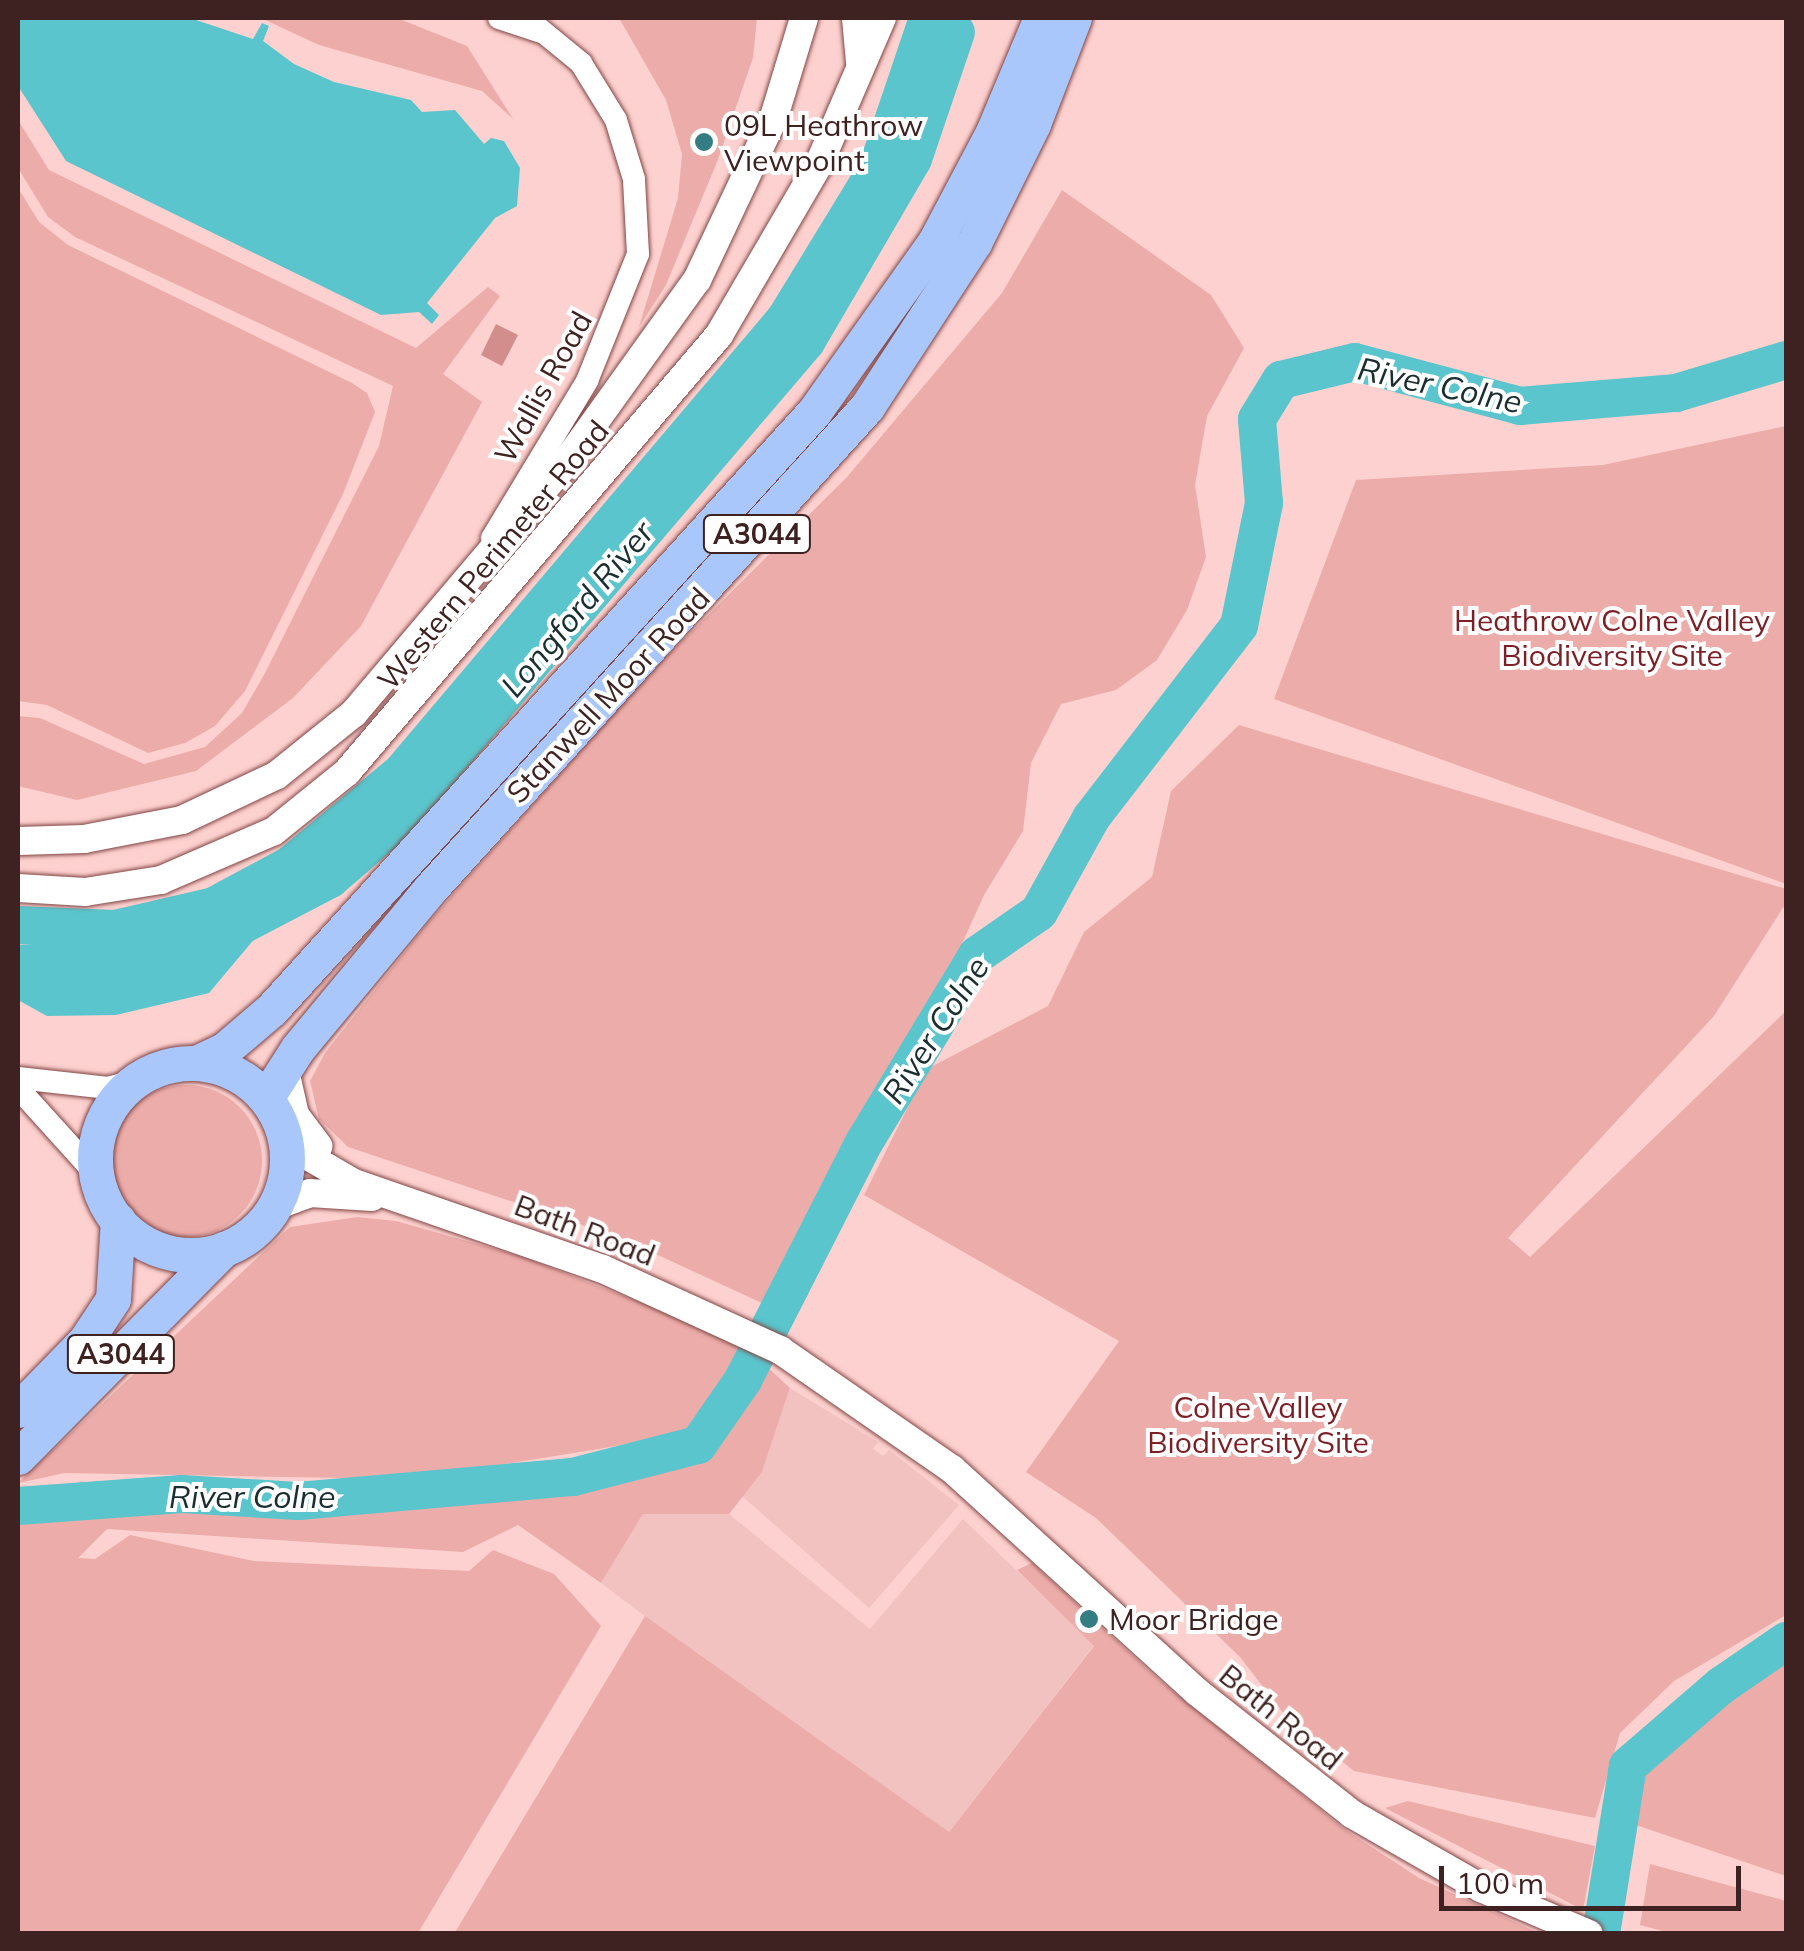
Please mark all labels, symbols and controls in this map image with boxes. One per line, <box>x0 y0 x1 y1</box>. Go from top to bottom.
place label: 09L Heathrow Viewpoint <box>724 107 923 178</box>
marker: 09L Heathrow Viewpoint <box>693 131 715 153</box>
street label: Wallis Road <box>487 305 599 469</box>
water label: River Colne <box>1354 349 1526 421</box>
street label: Western Perimeter Road <box>370 413 616 697</box>
road number: A3044 <box>702 511 812 557</box>
water label: Longford River <box>493 514 661 704</box>
street label: Stanwell Moor Road <box>499 580 717 810</box>
park label: Heathrow Colne Valley Biodiversity Site <box>1454 602 1770 672</box>
water label: River Colne <box>873 950 997 1110</box>
street label: Bath Road <box>510 1187 660 1273</box>
road number: A3044 <box>66 1331 176 1377</box>
park label: Colne Valley Biodiversity Site <box>1147 1389 1369 1460</box>
water label: River Colne <box>169 1477 335 1515</box>
place label: Moor Bridge <box>1109 1601 1279 1637</box>
marker: Moor Bridge <box>1078 1608 1100 1630</box>
street label: Bath Road <box>1212 1656 1350 1778</box>
scale bar <box>1444 1846 1746 1908</box>
text: 100 m <box>1456 1864 1544 1902</box>

